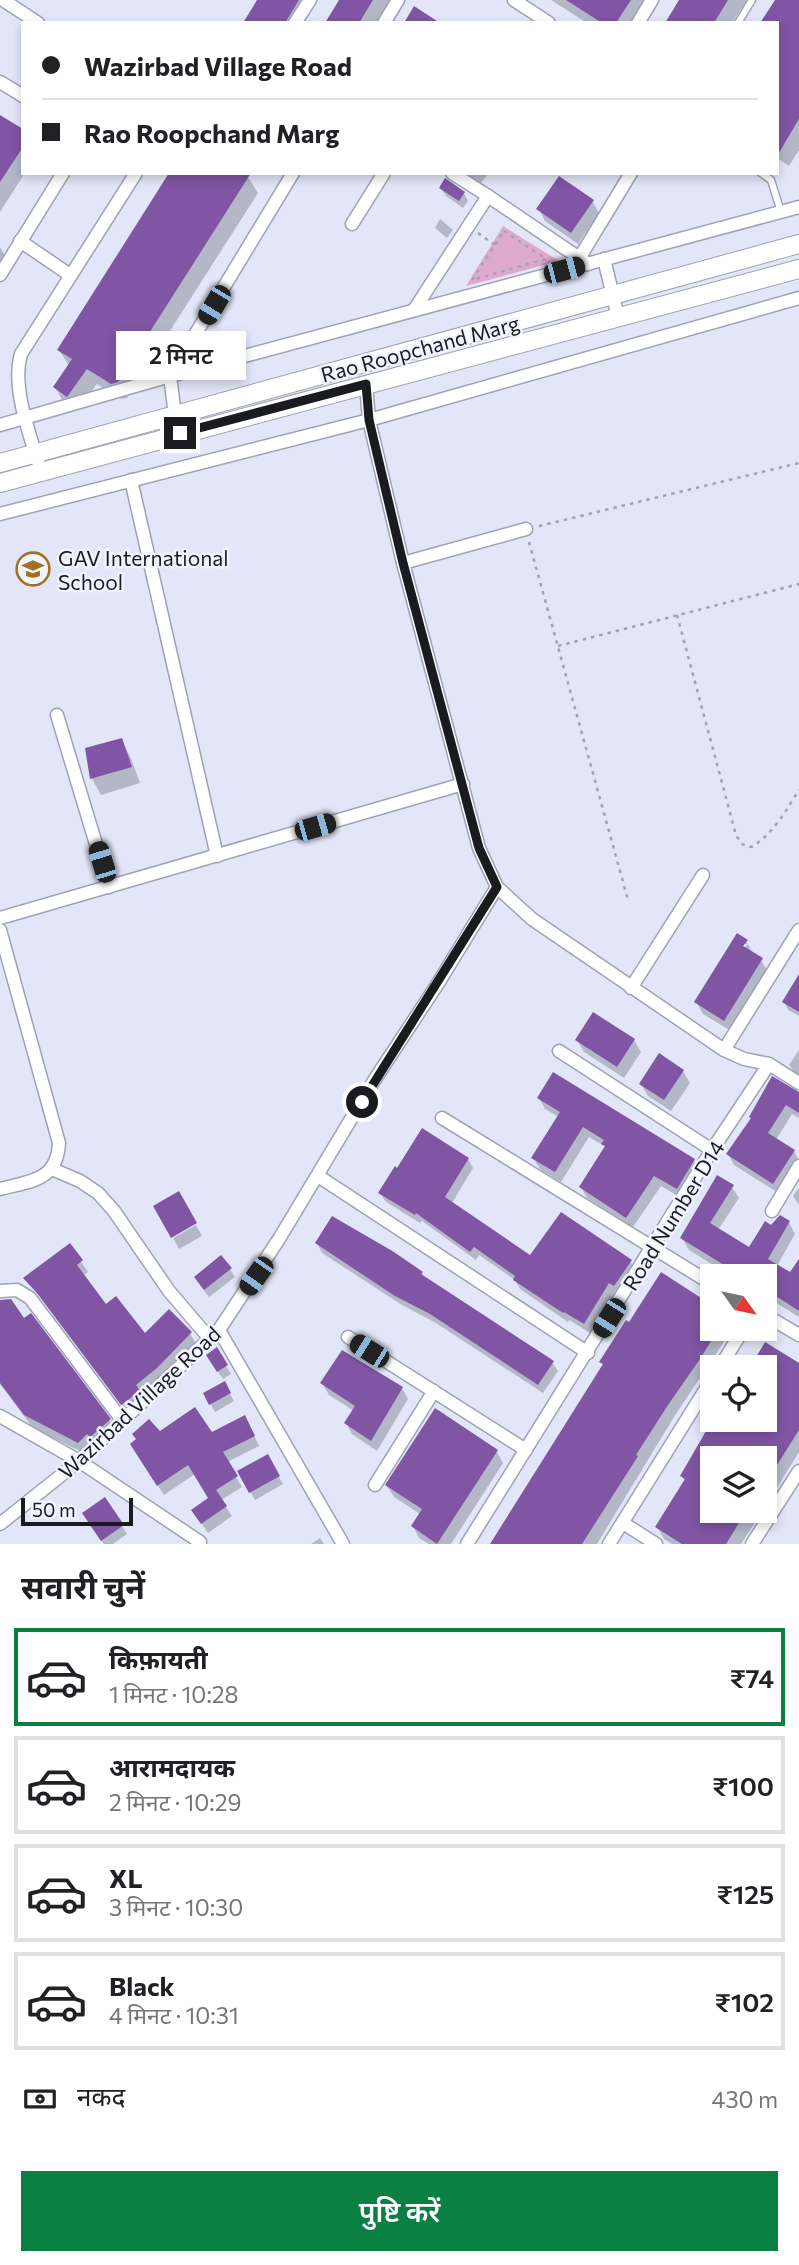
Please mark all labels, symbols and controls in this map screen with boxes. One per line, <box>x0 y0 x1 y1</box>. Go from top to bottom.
text: Wazirbad Village Road <box>84 50 352 81</box>
text: Rao Roopchand Marg <box>84 117 340 148</box>
car <box>541 254 588 286</box>
car <box>195 282 234 328</box>
street label: Rao Roopchand Marg <box>318 309 522 387</box>
callout: 2 मिनट <box>115 332 245 380</box>
text: 2 मिनट <box>149 341 213 369</box>
route end <box>164 417 196 449</box>
place label: GAV International School <box>58 545 229 594</box>
school or university icon: GAV International School <box>14 550 52 588</box>
car <box>292 811 339 843</box>
car <box>86 839 119 885</box>
route start <box>346 1086 378 1118</box>
street label: Road Number D14 <box>617 1135 729 1295</box>
car <box>236 1253 277 1299</box>
north arrow <box>700 1264 777 1340</box>
map controls <box>700 1264 777 1523</box>
car <box>589 1295 630 1341</box>
street label: Wazirbad Village Road <box>53 1321 225 1483</box>
car <box>346 1331 393 1371</box>
button: locate <box>700 1355 777 1432</box>
button: layers <box>700 1446 777 1523</box>
scale bar <box>21 1495 133 1527</box>
text: 50 m <box>32 1498 76 1521</box>
text: सवारी चुनें <box>21 1566 145 1606</box>
text: किफ़ायती <box>109 1643 208 1674</box>
icon: car <box>25 1646 88 1709</box>
text: ₹74 <box>730 1662 774 1693</box>
text: 1 मिनट · 10:28 <box>109 1680 238 1708</box>
text: आरामदायक <box>109 1751 235 1782</box>
icon: car <box>25 1754 88 1817</box>
text: ₹100 <box>712 1770 774 1801</box>
text: 2 मिनट · 10:29 <box>109 1788 241 1816</box>
icon: car <box>25 1862 88 1925</box>
text: XL <box>109 1862 143 1893</box>
text: ₹125 <box>717 1878 774 1909</box>
text: 3 मिनट · 10:30 <box>109 1893 243 1921</box>
icon: car <box>25 1970 88 2033</box>
text: Black <box>109 1970 175 2001</box>
text: ₹102 <box>715 1986 774 2017</box>
text: 4 मिनट · 10:31 <box>109 2001 239 2029</box>
icon: cash <box>21 2080 59 2118</box>
text: नकद <box>77 2080 125 2111</box>
text: 430 m <box>712 2085 778 2113</box>
button: पुष्टि करें <box>21 2171 778 2251</box>

